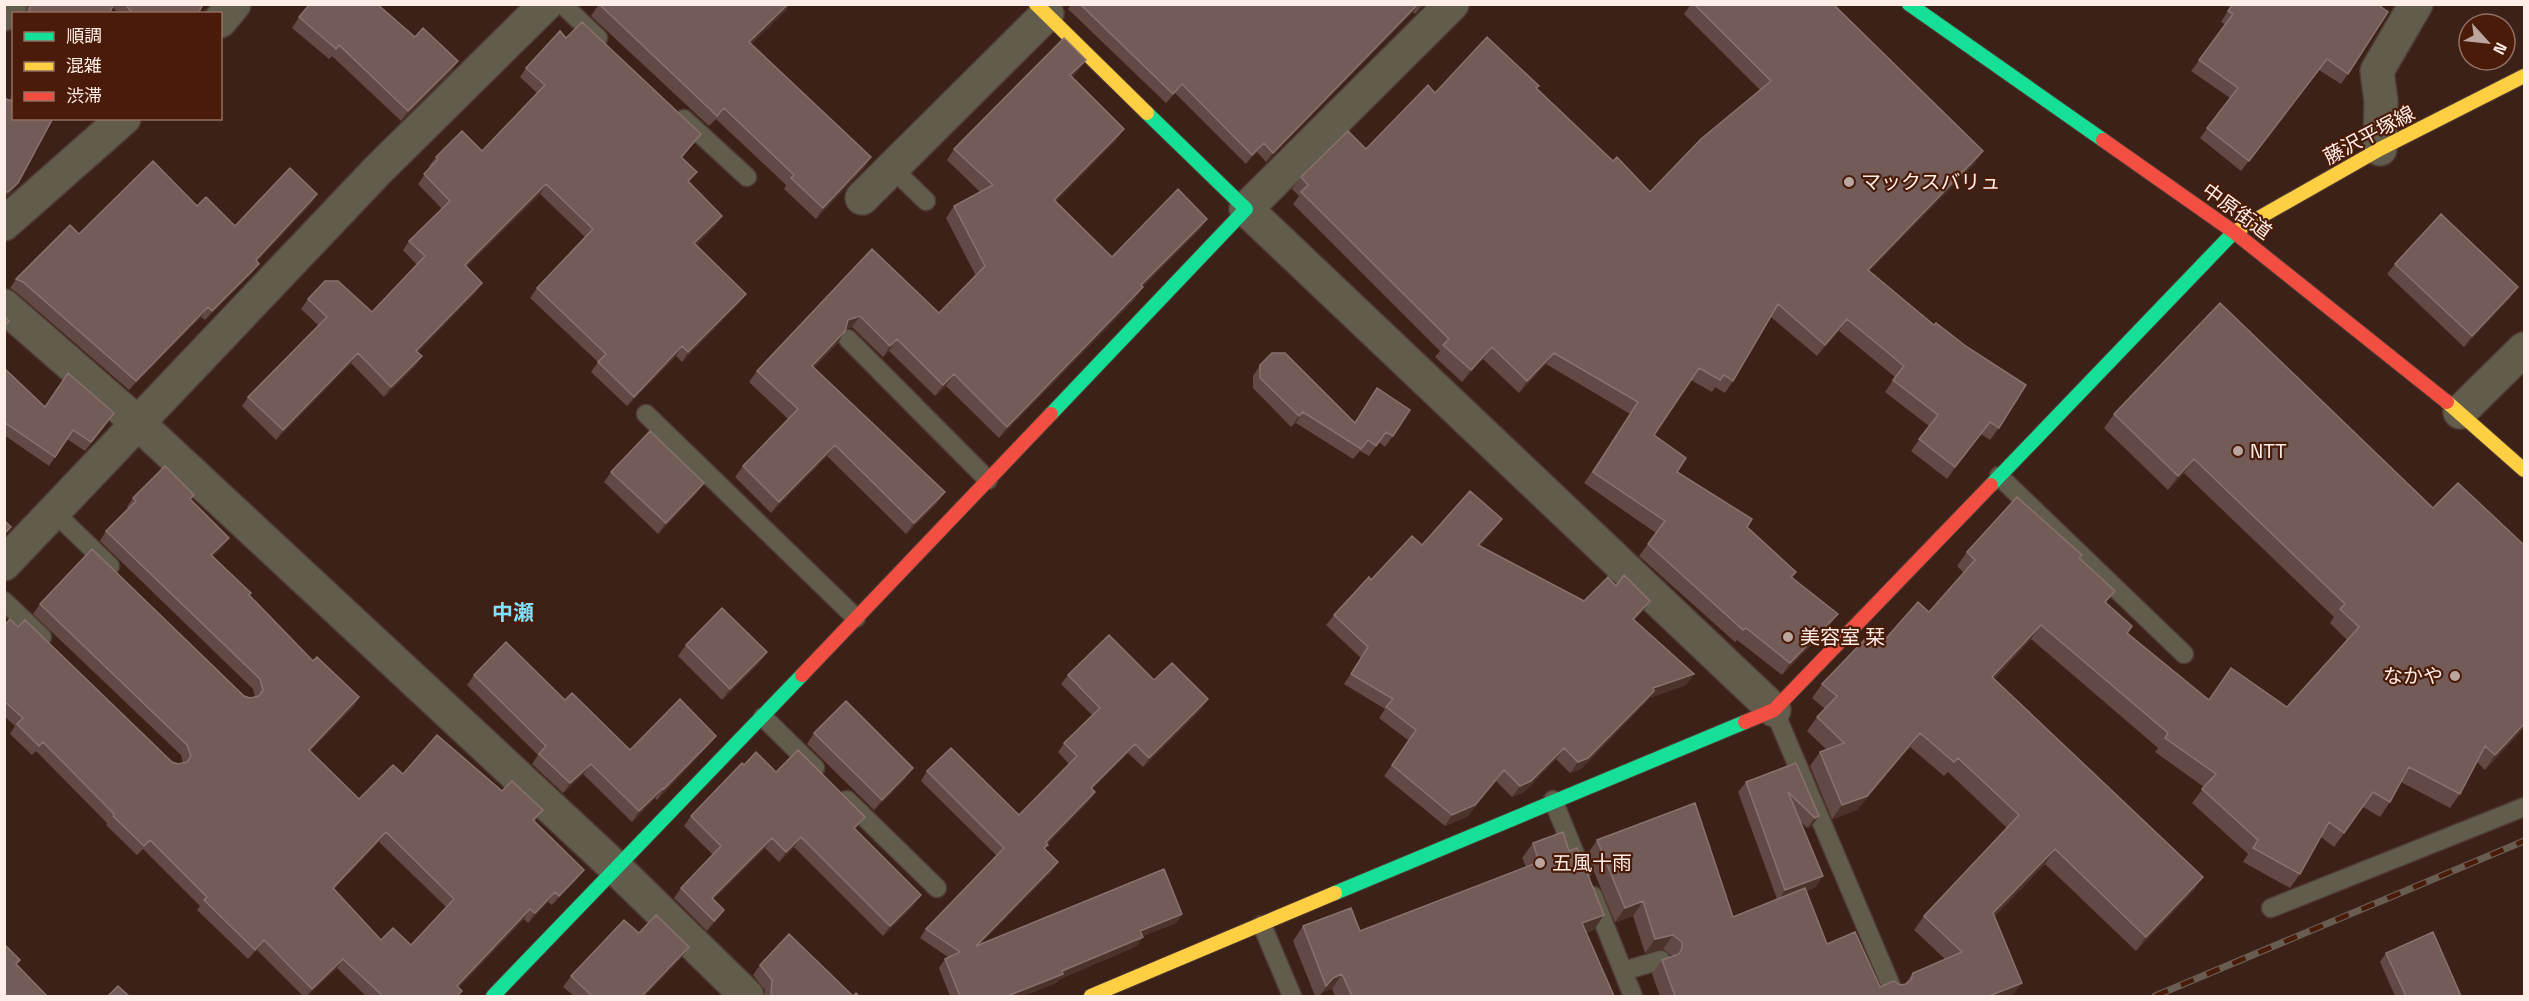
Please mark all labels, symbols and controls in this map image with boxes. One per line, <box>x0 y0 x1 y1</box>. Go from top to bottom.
legend <box>12 12 222 120</box>
north arrow <box>2457 12 2517 72</box>
text: 順調 <box>66 24 102 47</box>
text: N <box>2488 39 2512 58</box>
text: 混雑 <box>66 54 102 77</box>
text: 渋滞 <box>66 84 102 107</box>
street label: 藤沢平塚線 <box>2319 100 2419 170</box>
place label: マックスバリュ <box>1861 169 2000 195</box>
marker: マックスバリュ <box>1842 175 1856 189</box>
street label: 中原街道 <box>2197 177 2277 245</box>
place label: NTT <box>2250 438 2287 464</box>
marker: NTT <box>2231 444 2245 458</box>
district label: 中瀬 <box>492 599 534 626</box>
place label: 美容室 栞 <box>1800 624 1885 650</box>
marker: 美容室 栞 <box>1781 630 1795 644</box>
place label: なかや <box>2383 663 2443 689</box>
marker: なかや <box>2448 669 2462 683</box>
place label: 五風十雨 <box>1552 850 1632 876</box>
marker: 五風十雨 <box>1533 856 1547 870</box>

